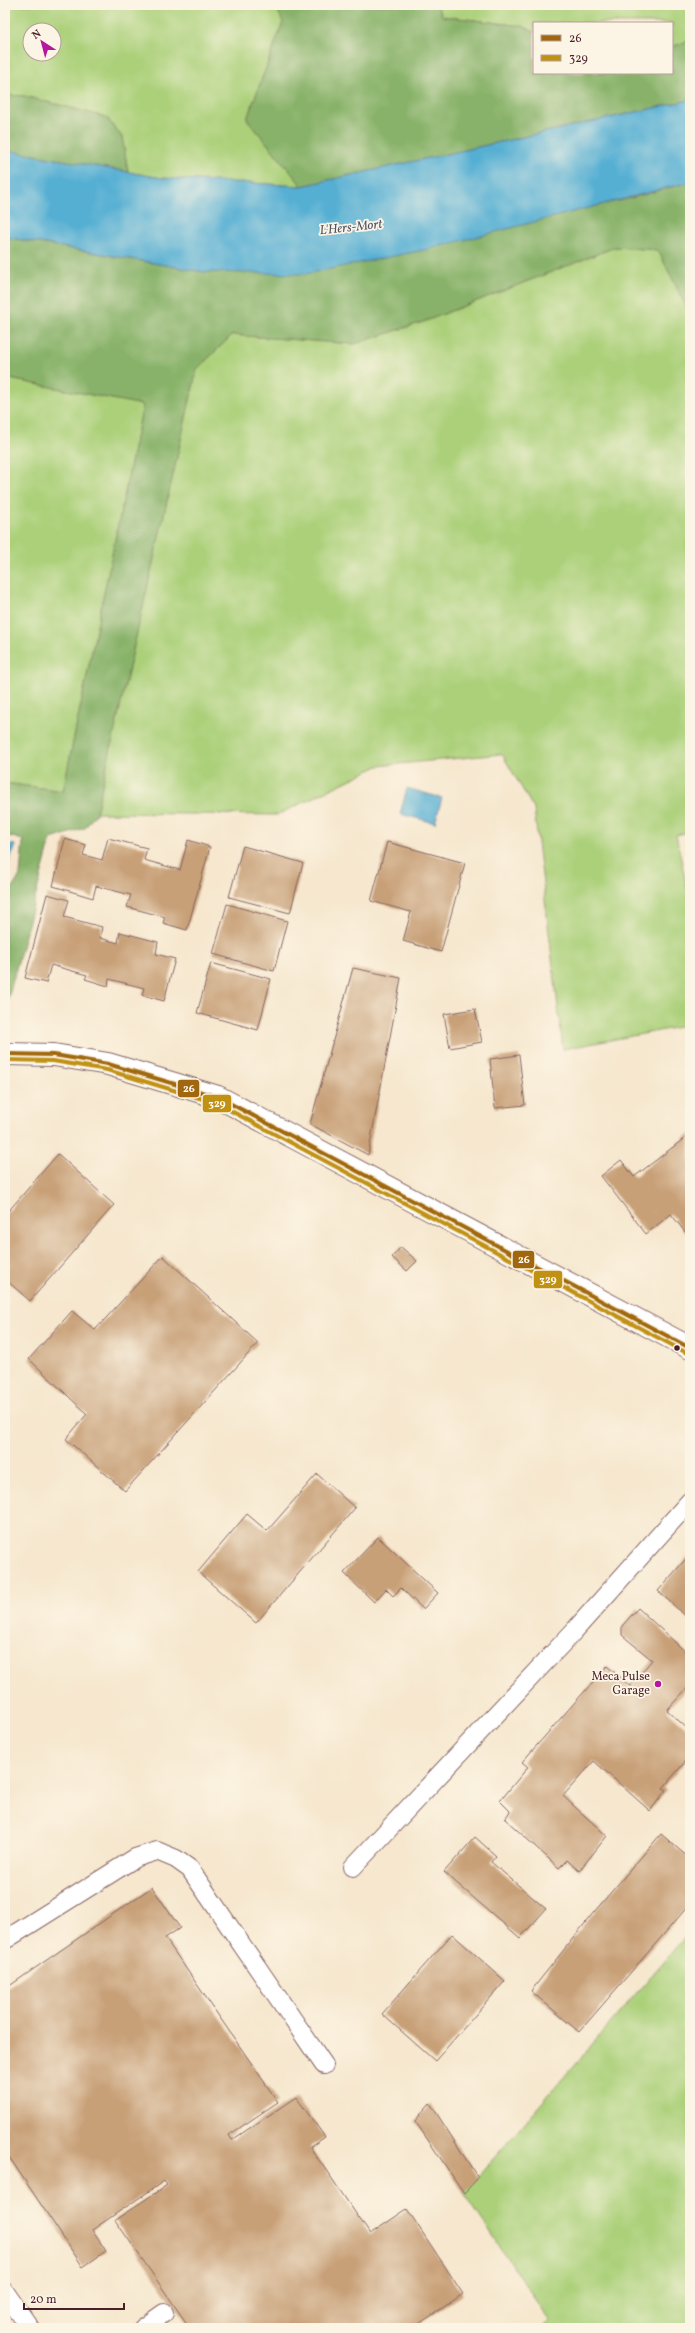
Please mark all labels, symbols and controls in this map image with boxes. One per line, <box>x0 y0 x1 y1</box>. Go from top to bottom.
north arrow <box>22 22 62 62</box>
legend <box>533 22 673 74</box>
text: N <box>29 27 45 44</box>
text: 26 <box>569 31 582 47</box>
text: 329 <box>569 51 588 67</box>
water label: L'Hers-Mort <box>319 216 384 240</box>
line badge: 26 <box>177 1079 200 1098</box>
text: 26 <box>183 1082 195 1097</box>
line badge: 329 <box>202 1094 232 1113</box>
text: 329 <box>208 1097 226 1112</box>
line badge: 26 <box>512 1250 535 1269</box>
text: 26 <box>518 1253 530 1268</box>
line badge: 329 <box>533 1270 563 1289</box>
text: 329 <box>539 1273 557 1288</box>
unlabelled marker <box>672 1343 682 1353</box>
place label: Meca Pulse Garage <box>591 1669 650 1699</box>
marker: Meca Pulse Garage <box>653 1679 663 1689</box>
scale bar <box>24 2285 124 2311</box>
text: 20 m <box>30 2292 57 2308</box>

